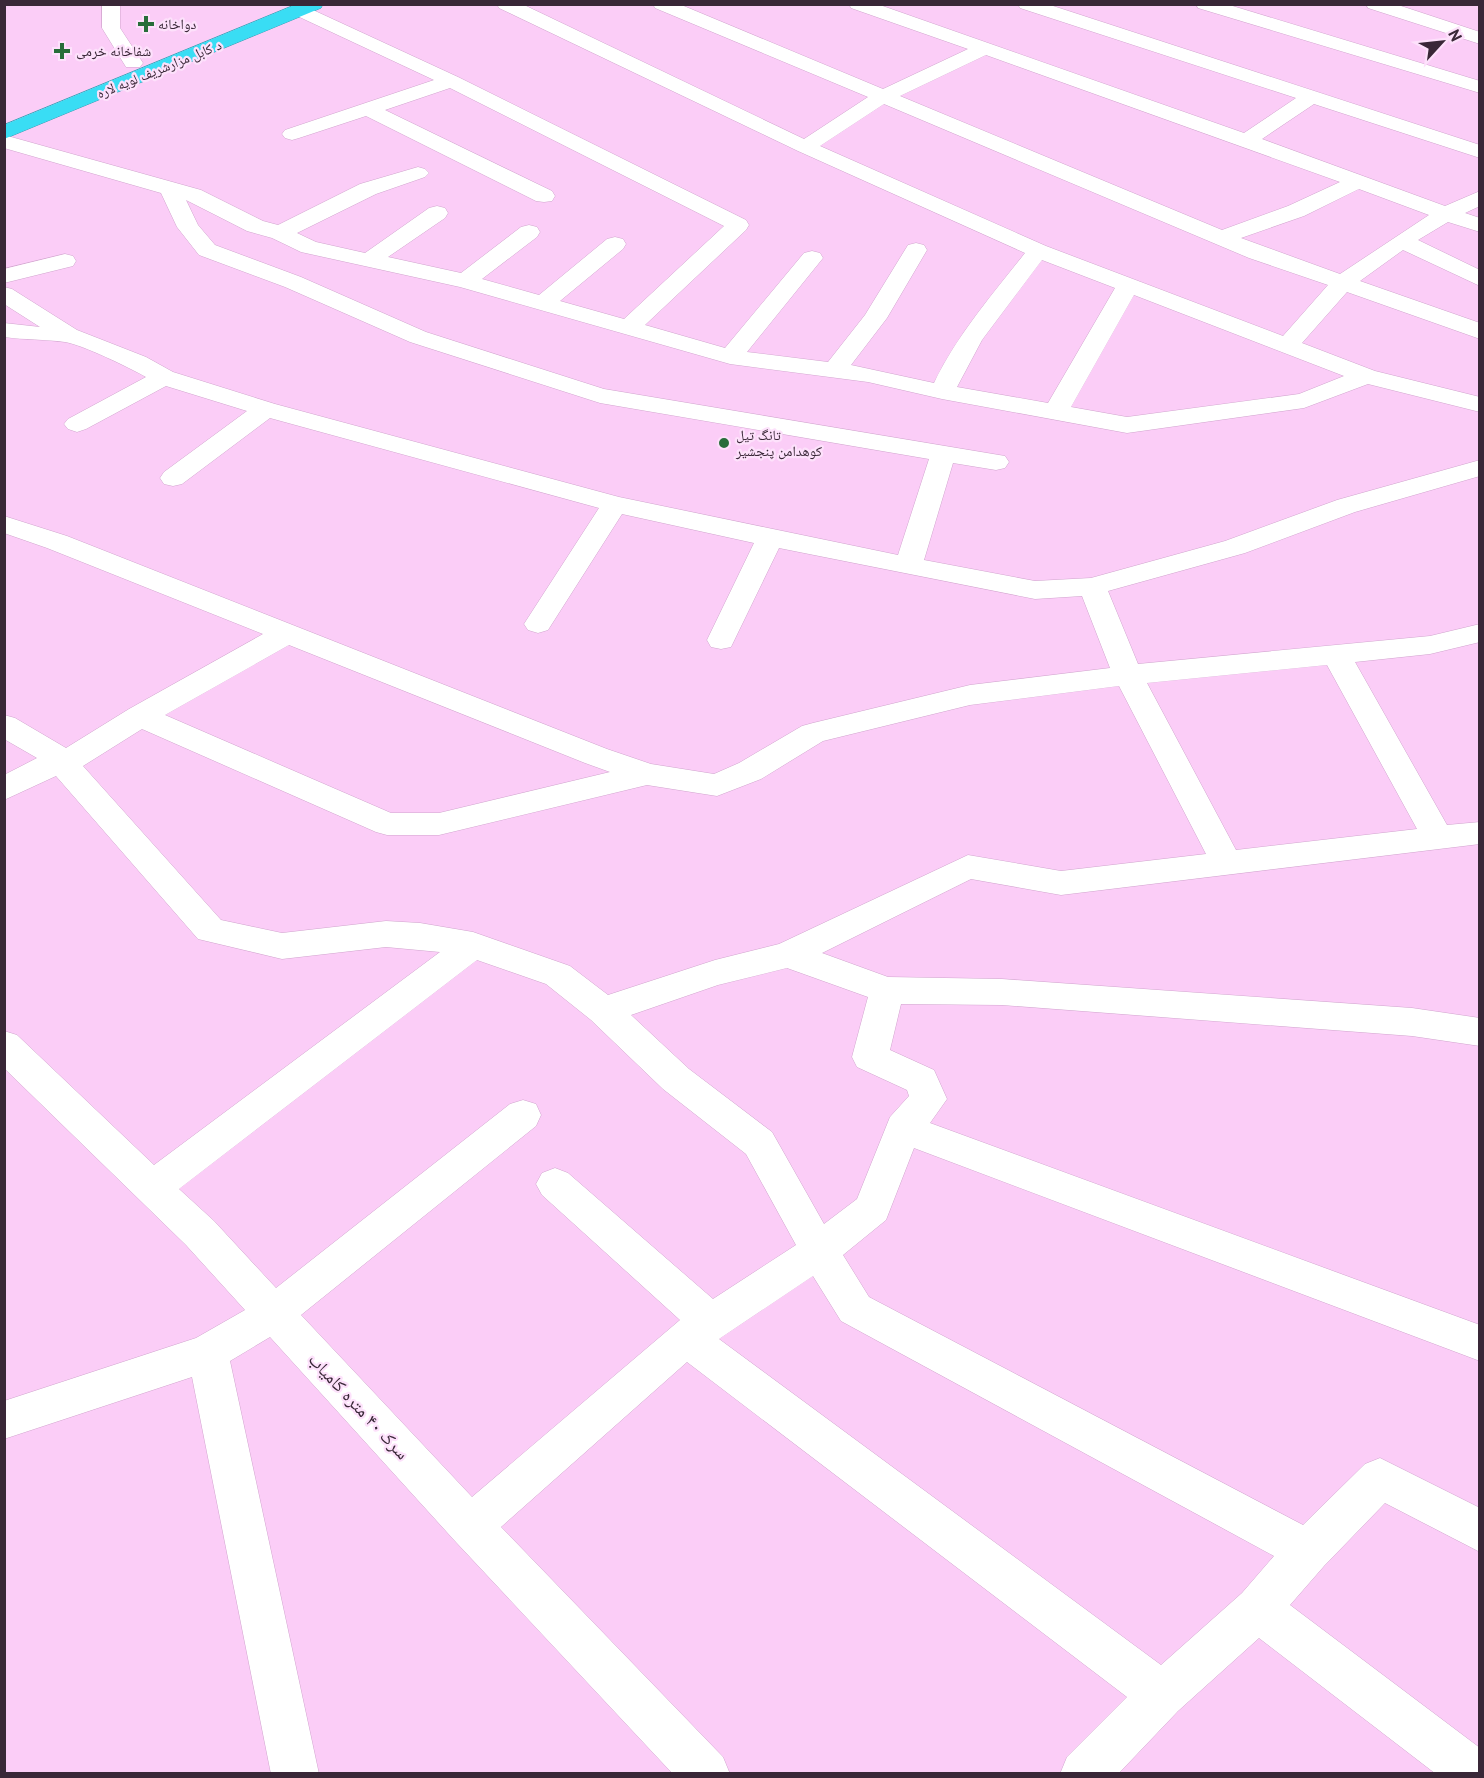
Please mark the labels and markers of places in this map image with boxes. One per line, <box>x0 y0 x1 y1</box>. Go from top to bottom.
place label: دواخانه <box>158 15 197 33</box>
marker: دواخانه <box>139 17 153 31</box>
marker: شفاخانه خرمی <box>53 42 71 60</box>
place label: شفاخانه خرمی <box>76 42 151 60</box>
place label: تانگ تیل کوهدامن پنجشیر <box>735 426 822 460</box>
marker: تانگ تیل کوهدامن پنجشیر <box>717 436 731 450</box>

